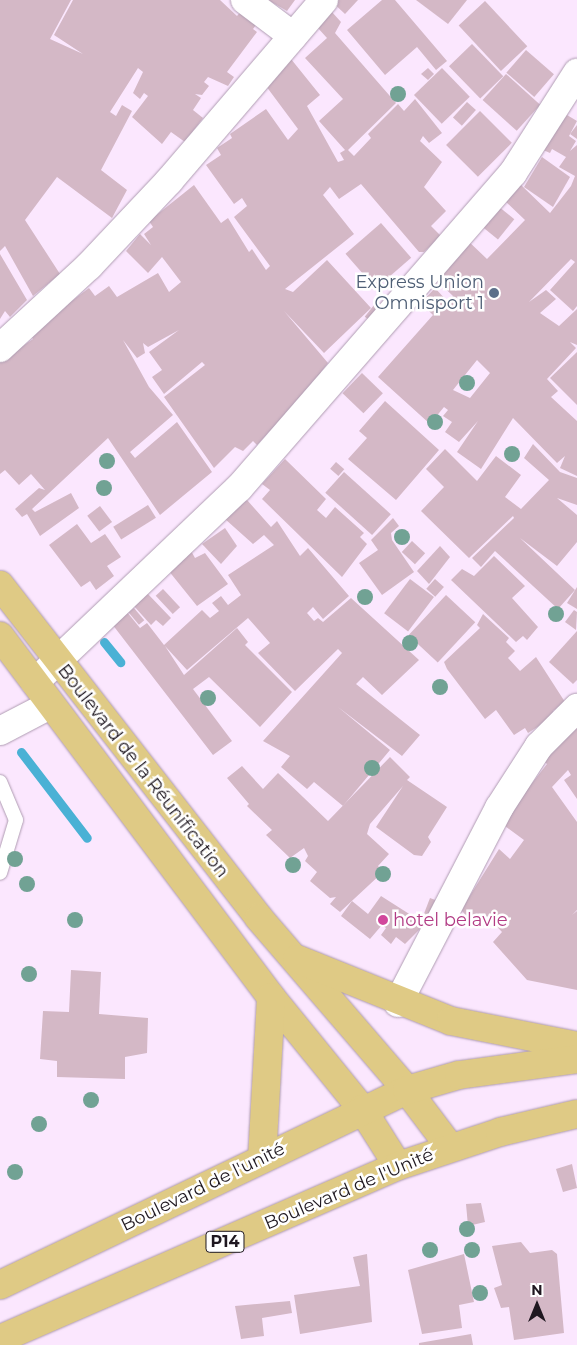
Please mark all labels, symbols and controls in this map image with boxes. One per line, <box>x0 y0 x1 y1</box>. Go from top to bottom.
place label: Express Union Omnisport 1 <box>356 272 484 314</box>
marker: Express Union Omnisport 1 <box>488 287 500 299</box>
street label: Boulevard de la Réunification <box>53 660 233 882</box>
place label: hotel belavie <box>393 909 508 931</box>
marker: hotel belavie <box>377 914 389 926</box>
street label: Boulevard de l'unité <box>118 1138 288 1236</box>
street label: Boulevard de l'Unité <box>261 1144 437 1234</box>
road number: P14 <box>205 1228 245 1256</box>
north arrow <box>512 1280 562 1330</box>
text: N <box>531 1281 543 1299</box>

